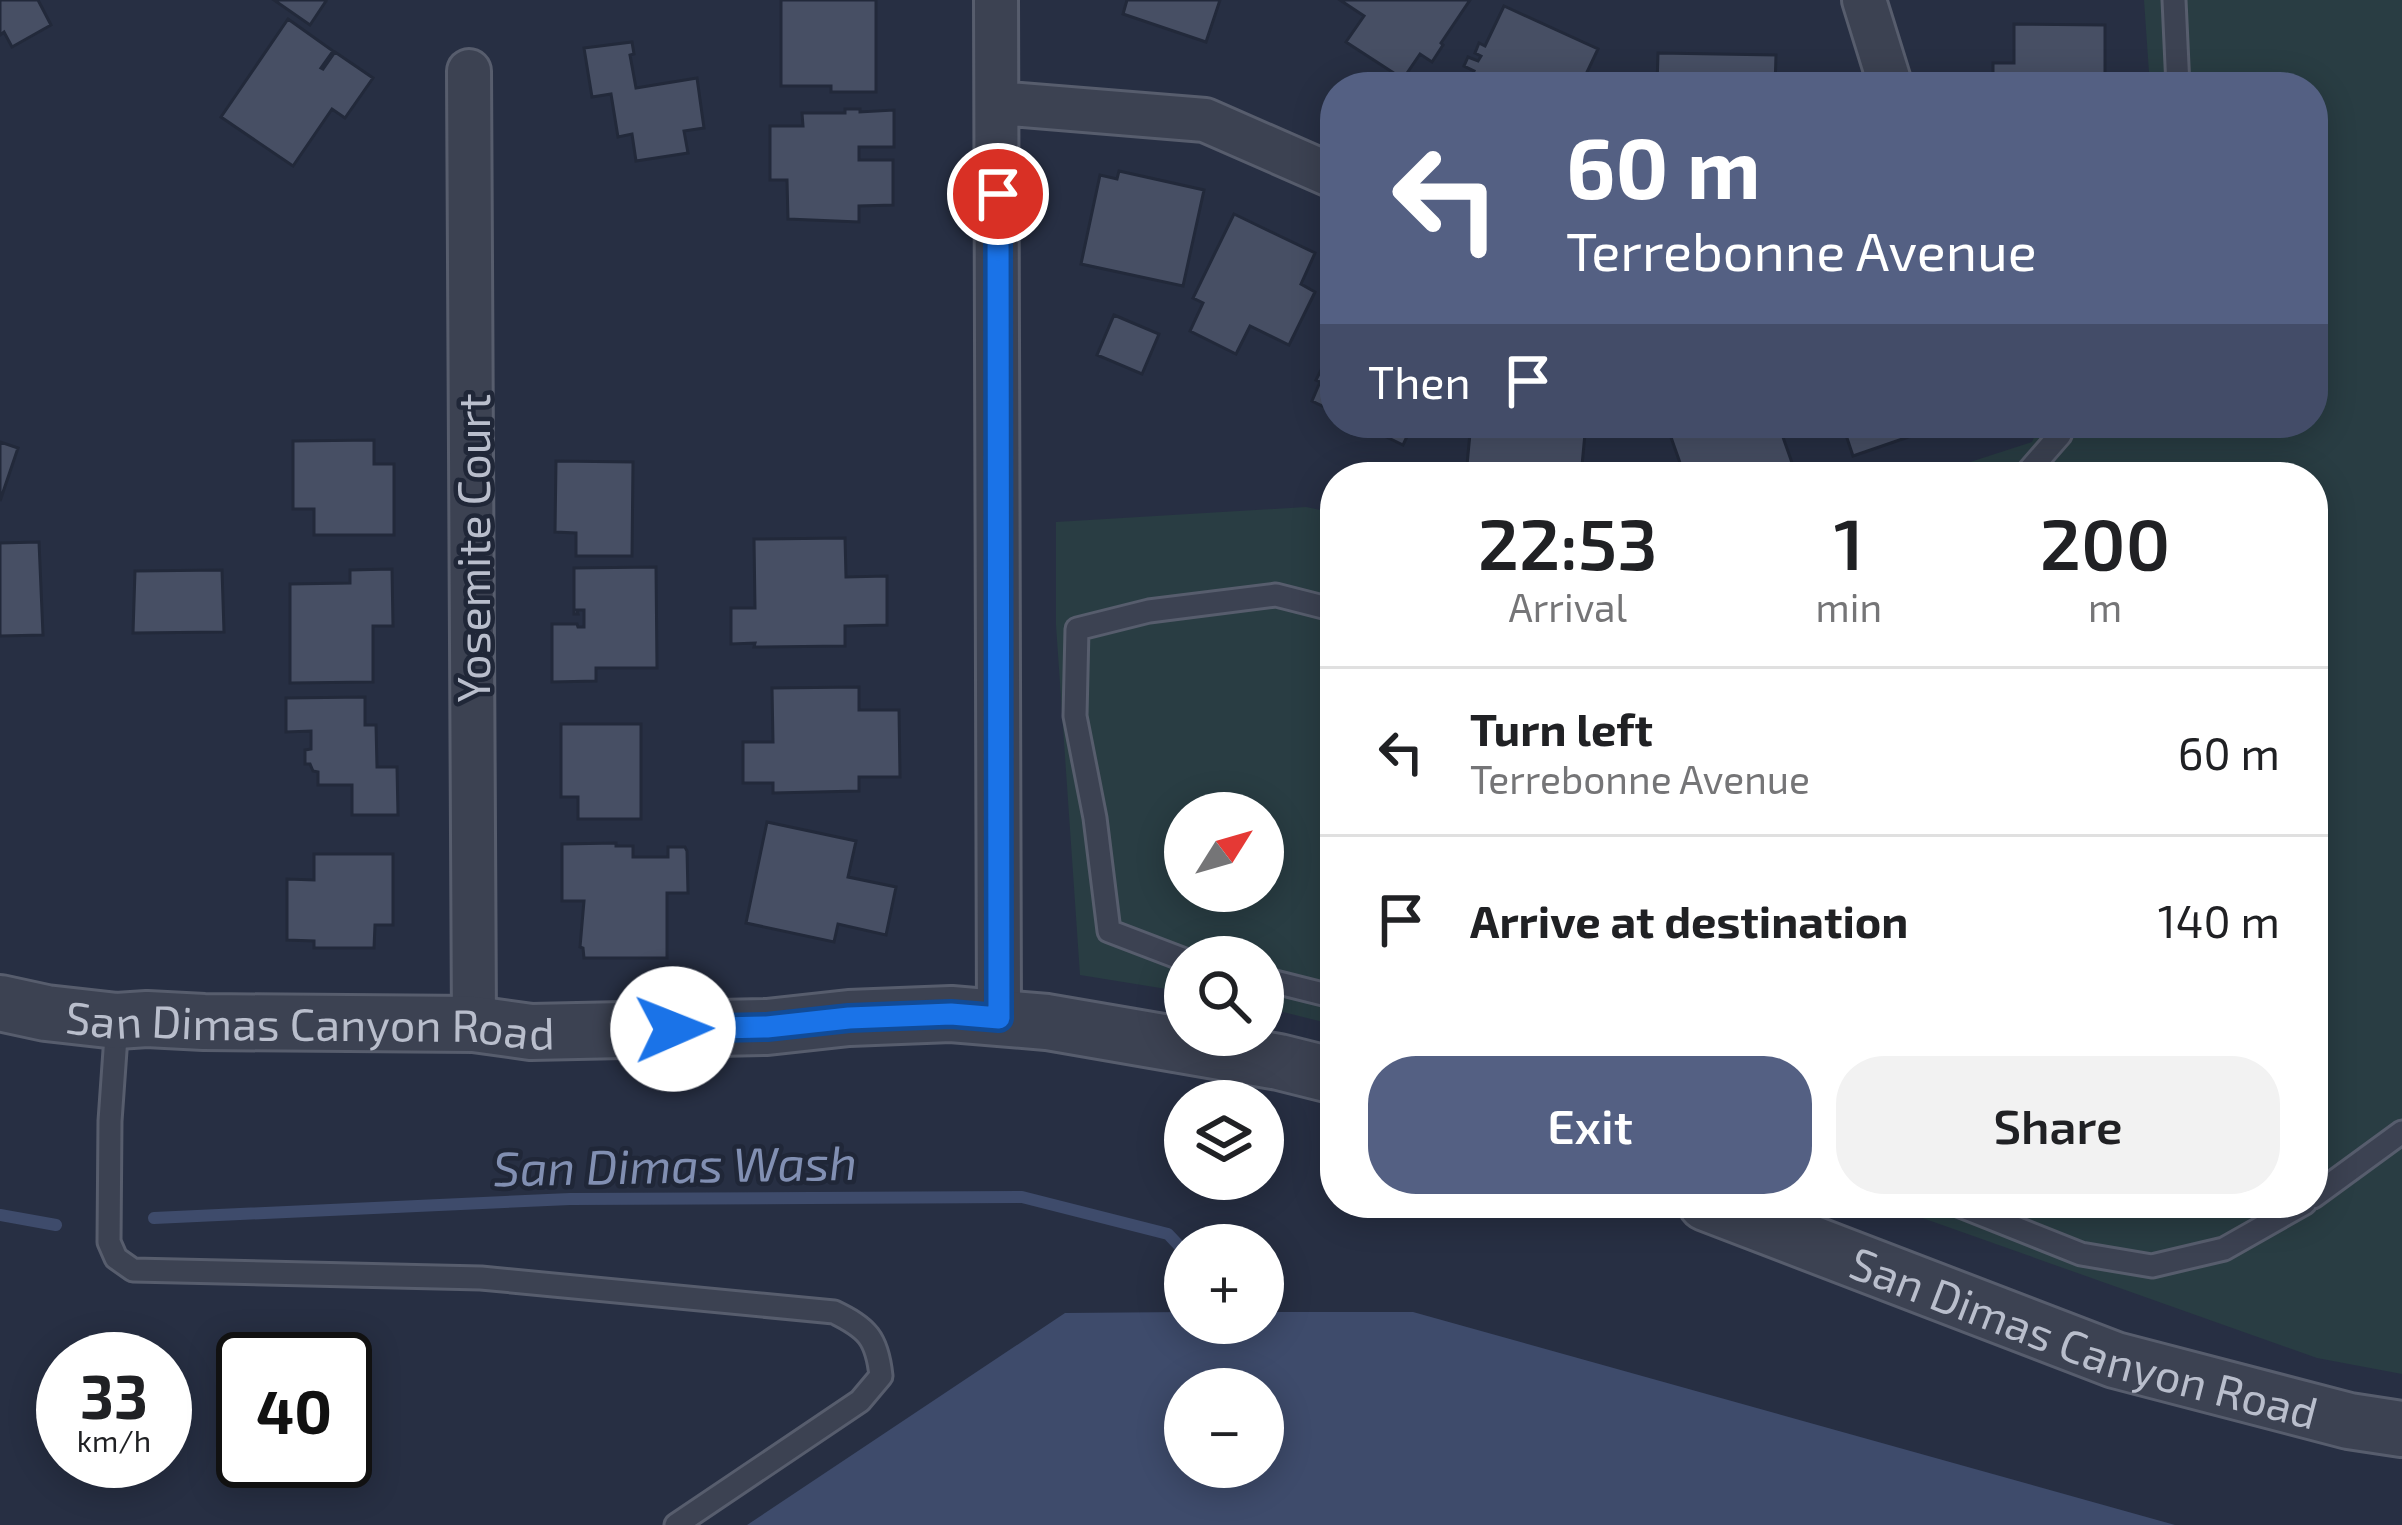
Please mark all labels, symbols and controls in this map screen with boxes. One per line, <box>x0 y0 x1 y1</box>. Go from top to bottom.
text: 60 m <box>1566 115 1761 216</box>
icon: left <box>1368 120 1524 276</box>
pin <box>947 143 1049 245</box>
icon: arrive <box>965 161 1031 227</box>
text: Terrebonne Avenue <box>1566 217 2037 282</box>
icon: arrive <box>1495 348 1561 414</box>
text: Then <box>1368 354 1471 408</box>
street label: Yosemite Court <box>445 393 499 703</box>
text: 22:53 <box>1478 498 1658 584</box>
text: 1 <box>1834 498 1864 584</box>
text: 200 <box>2040 498 2170 584</box>
text: Arrival <box>1508 583 1627 630</box>
text: min <box>1816 583 1882 630</box>
text: m <box>2088 583 2122 630</box>
text: Turn left <box>1470 701 1653 755</box>
icon: left <box>1368 719 1434 785</box>
text: 60 m <box>2178 725 2280 779</box>
text: Terrebonne Avenue <box>1470 755 1810 802</box>
north arrow <box>1164 792 1284 912</box>
map controls <box>1164 792 1284 1488</box>
icon: arrive <box>1368 887 1434 953</box>
text: Arrive at destination <box>1470 893 1908 947</box>
text: 140 m <box>2158 893 2280 947</box>
button: search <box>1164 936 1284 1056</box>
position arrow <box>610 966 736 1092</box>
street label: San Dimas Canyon Road <box>63 988 555 1059</box>
button: Exit <box>1368 1056 1812 1194</box>
button: Share <box>1836 1056 2280 1194</box>
button: layers <box>1164 1080 1284 1200</box>
water label: San Dimas Wash <box>492 1132 858 1196</box>
button: + <box>1164 1224 1284 1344</box>
street label: San Dimas Canyon Road <box>1843 1234 2324 1439</box>
speed limit sign: 40 <box>216 1332 372 1488</box>
text: 33 <box>80 1359 148 1431</box>
button: − <box>1164 1368 1284 1488</box>
text: km/h <box>77 1422 151 1458</box>

